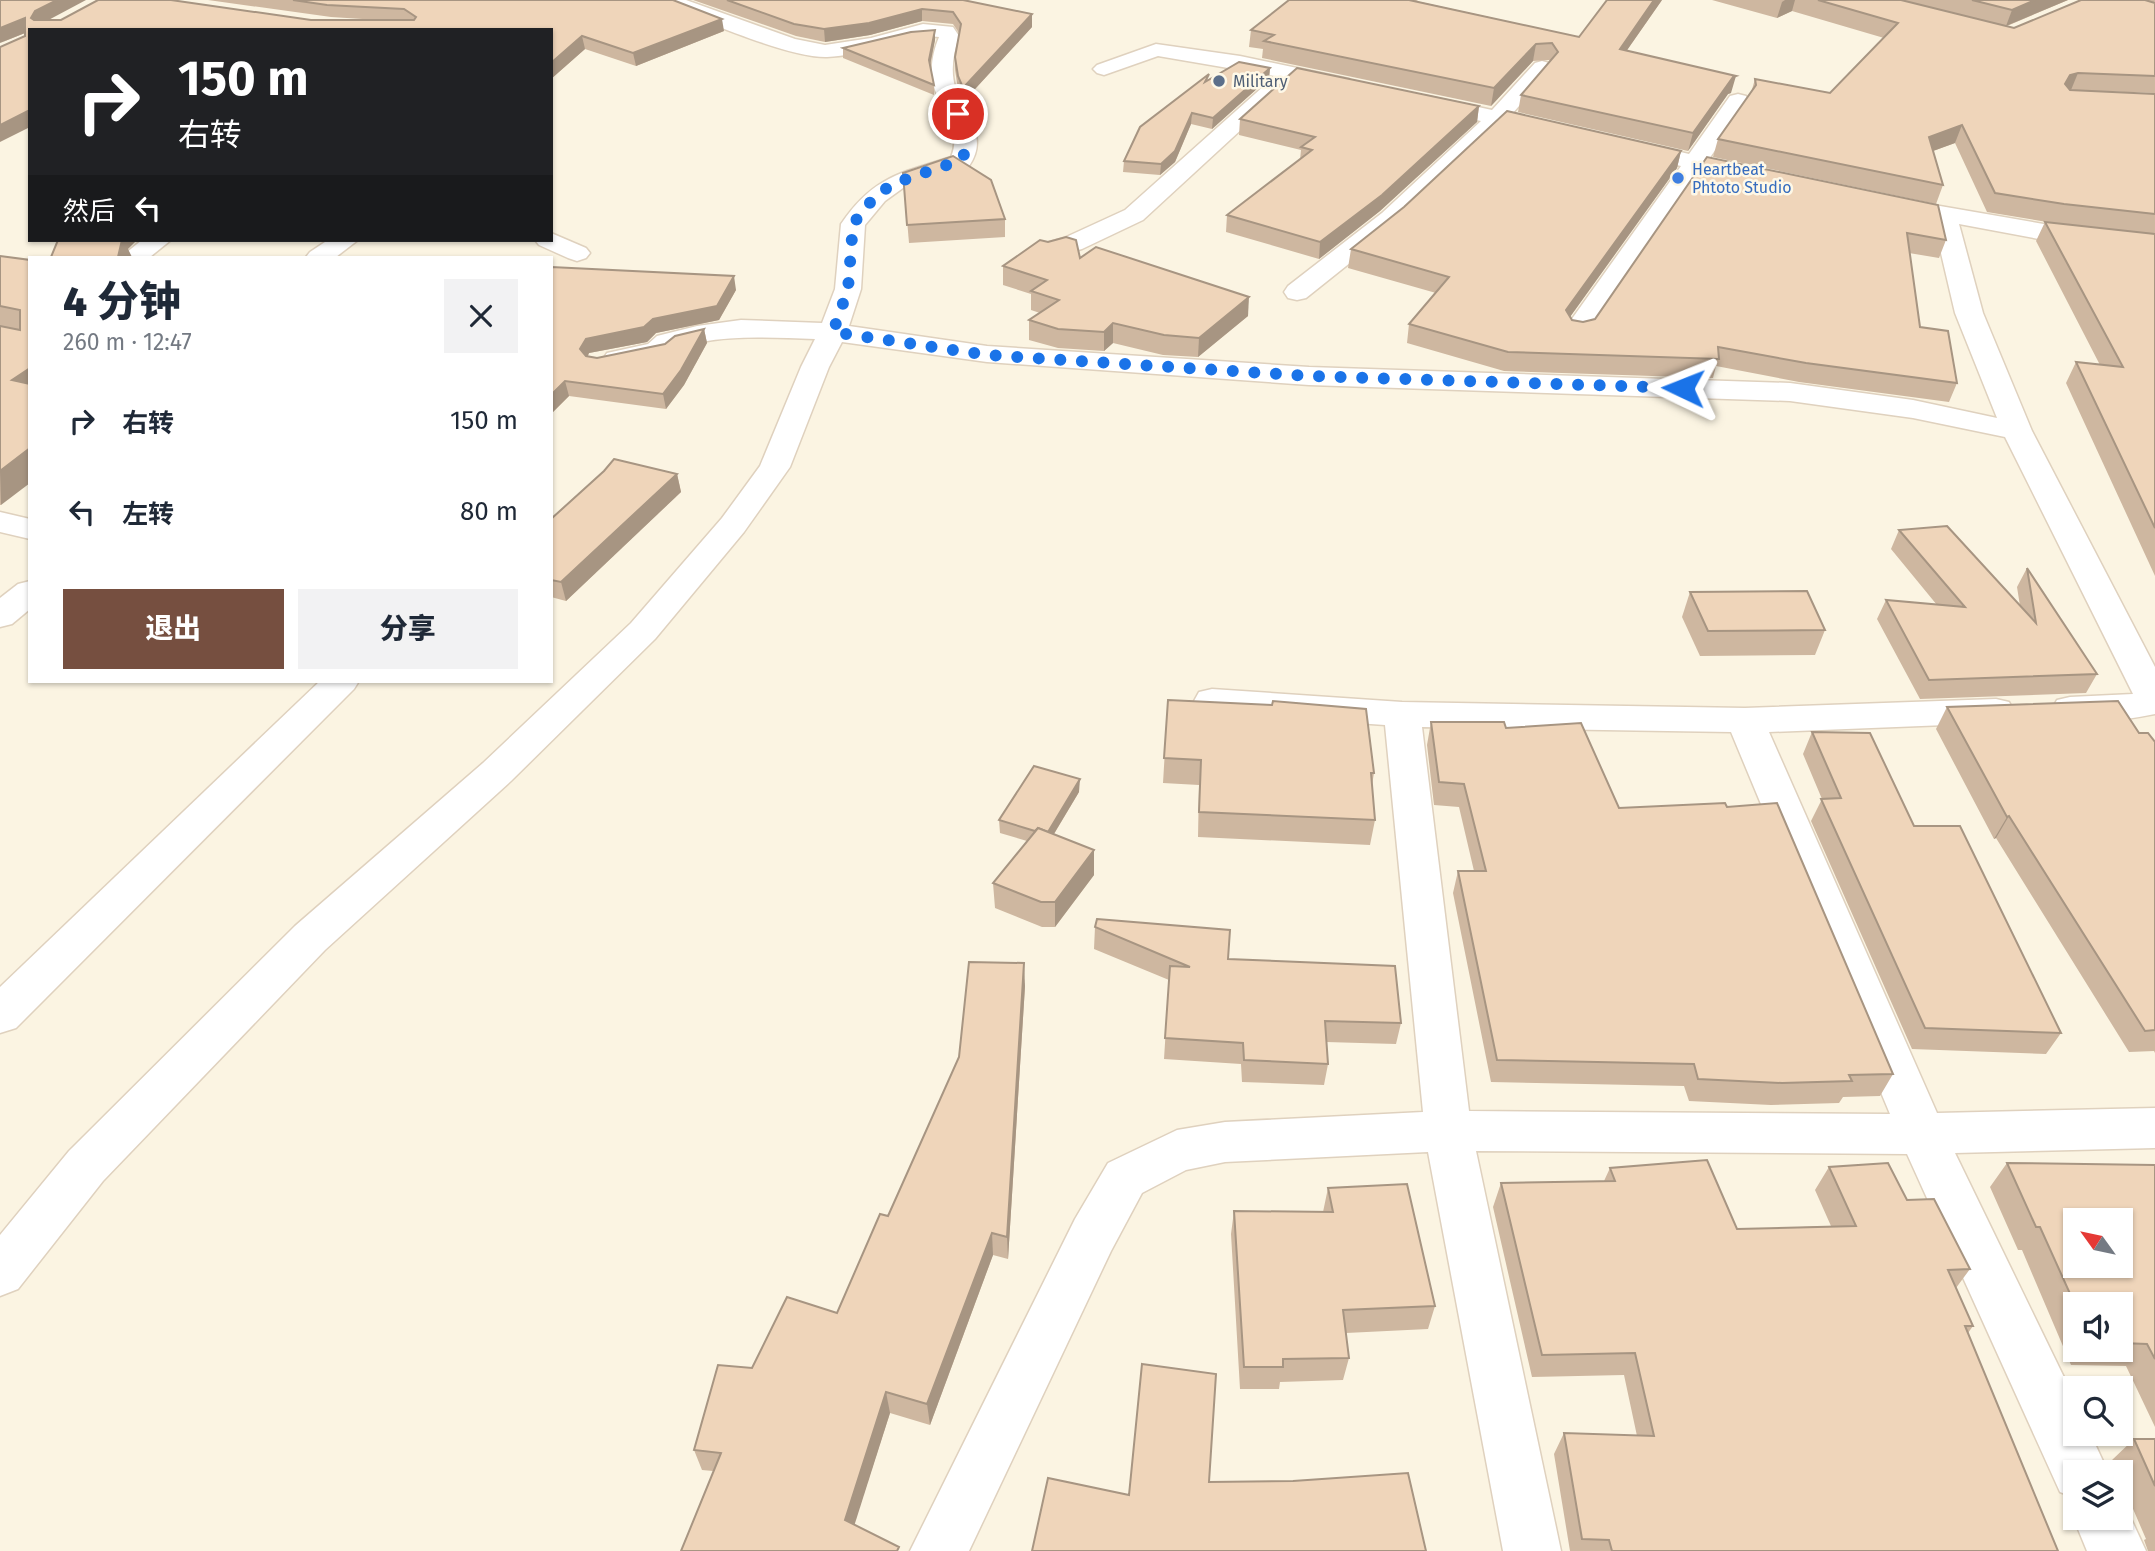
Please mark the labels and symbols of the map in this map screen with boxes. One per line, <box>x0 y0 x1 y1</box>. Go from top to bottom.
place label: Military <box>1233 72 1288 91</box>
marker: Military <box>1211 73 1227 89</box>
pin <box>928 84 988 144</box>
place label: Heartbeat Phtoto Studio <box>1692 160 1792 197</box>
marker: Heartbeat Phtoto Studio <box>1670 170 1686 186</box>
position arrow <box>1646 351 1720 425</box>
north arrow <box>2063 1208 2133 1278</box>

